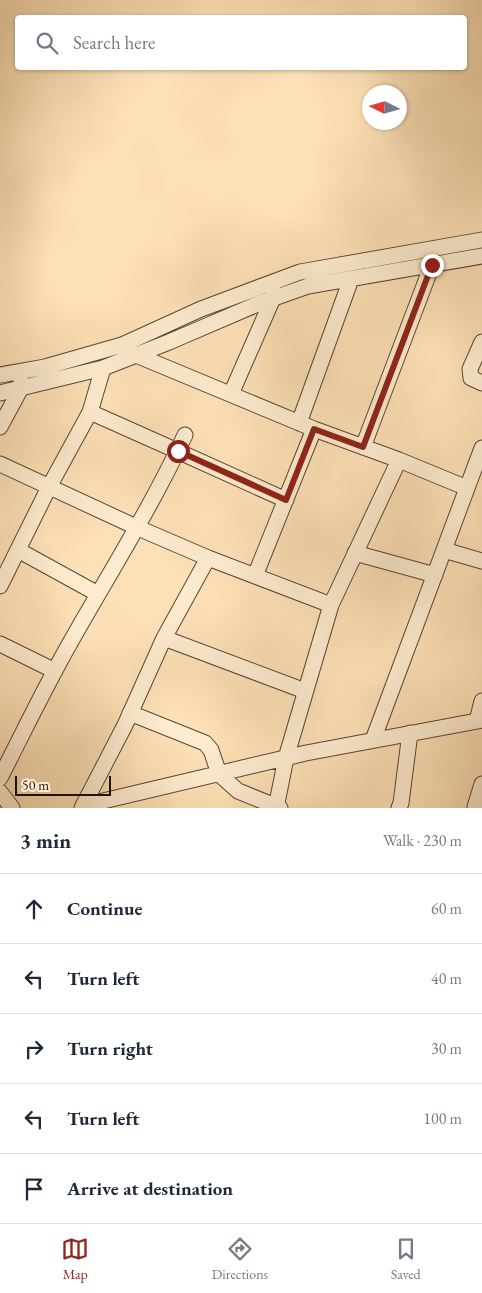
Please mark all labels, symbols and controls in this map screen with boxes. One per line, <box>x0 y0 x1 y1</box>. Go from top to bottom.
search box <box>15 15 467 70</box>
icon: search <box>33 29 61 57</box>
text: Search here <box>73 30 155 55</box>
north arrow <box>362 85 407 130</box>
route end <box>421 254 444 277</box>
route start <box>167 440 190 463</box>
scale bar <box>15 773 111 796</box>
text: 50 m <box>22 776 49 794</box>
text: 3 min <box>20 827 71 854</box>
text: Walk · 230 m <box>383 830 462 851</box>
icon: ahead <box>20 895 48 923</box>
text: Continue <box>67 896 142 921</box>
text: 60 m <box>431 898 462 919</box>
icon: left <box>20 965 48 993</box>
text: Turn left <box>67 966 139 991</box>
text: 40 m <box>431 968 462 989</box>
icon: right <box>20 1035 48 1063</box>
text: Turn right <box>67 1036 153 1061</box>
text: 30 m <box>431 1038 462 1059</box>
icon: left <box>20 1105 48 1133</box>
text: Turn left <box>67 1106 139 1131</box>
text: 100 m <box>423 1108 462 1129</box>
icon: arrive <box>20 1175 48 1203</box>
text: Arrive at destination <box>67 1176 233 1201</box>
tab: Map <box>61 1235 89 1283</box>
tab: Directions <box>212 1235 268 1283</box>
tab: Saved <box>391 1235 421 1283</box>

